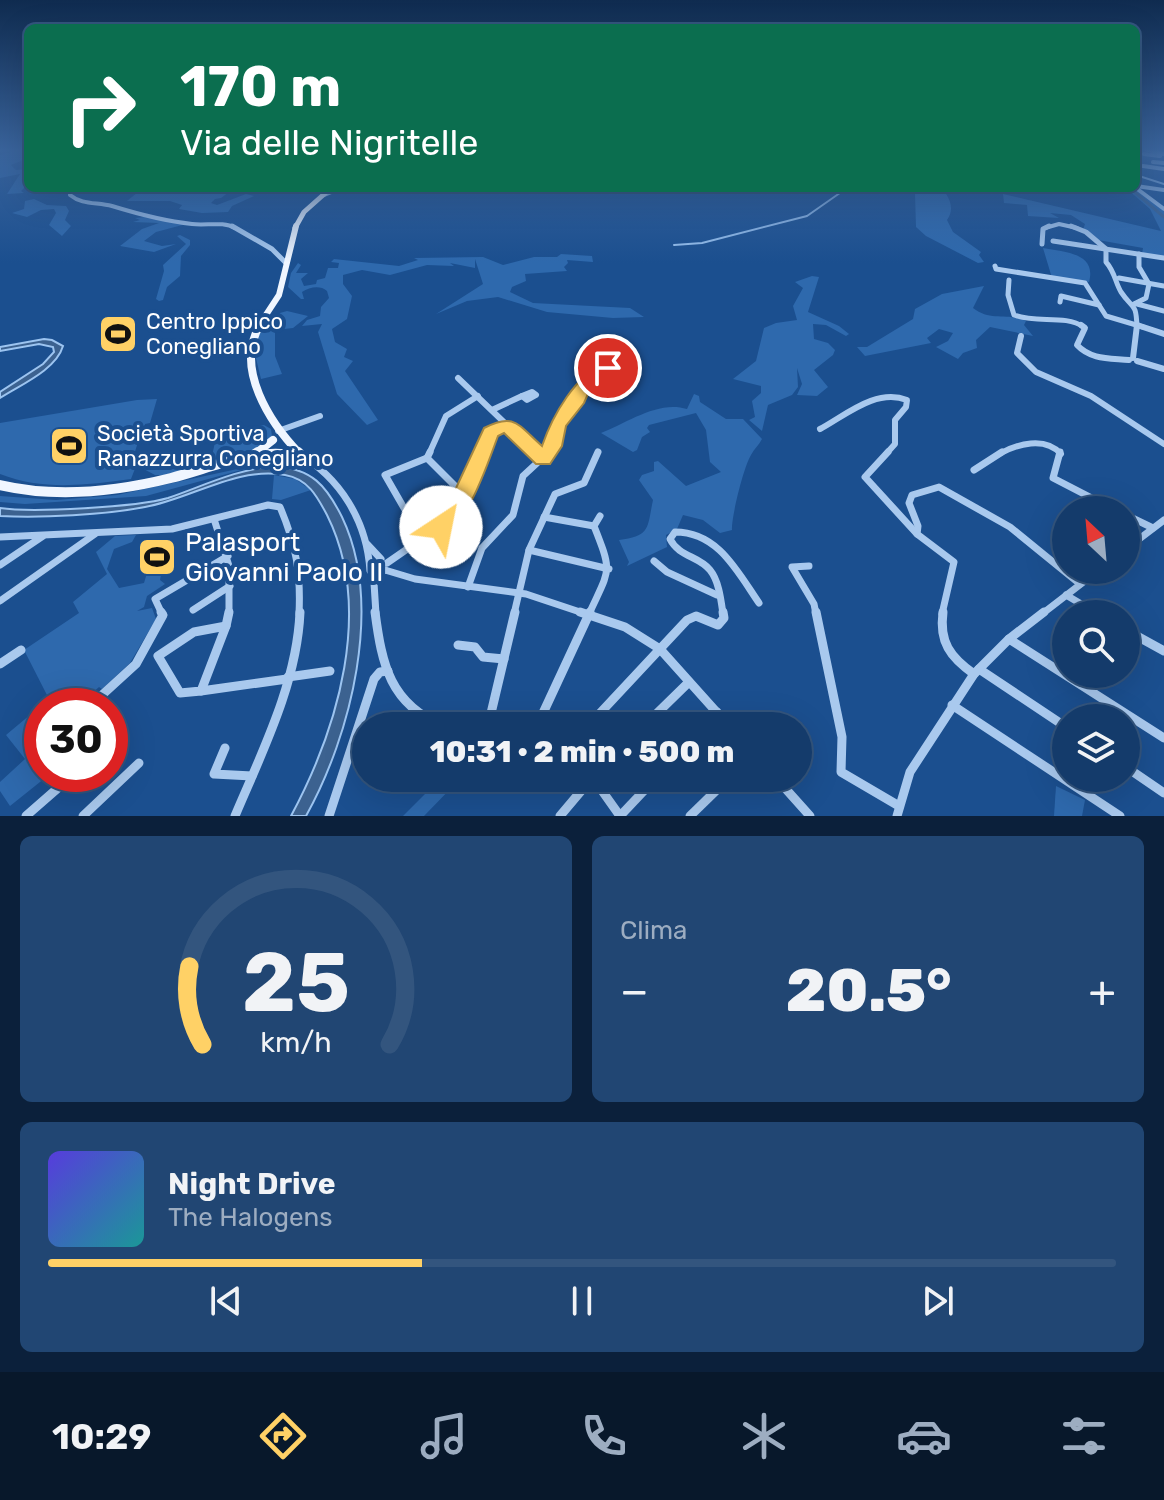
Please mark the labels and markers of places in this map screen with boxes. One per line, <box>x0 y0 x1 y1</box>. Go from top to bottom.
place label: Centro Ippico Conegliano <box>146 308 283 360</box>
sports icon: Centro Ippico Conegliano <box>97 313 139 355</box>
pin <box>574 334 642 402</box>
place label: Società Sportiva Ranazzurra Conegliano <box>97 420 334 472</box>
sports icon: Società Sportiva Ranazzurra Conegliano <box>48 425 90 467</box>
place label: Palasport Giovanni Paolo II <box>185 527 383 588</box>
sports icon: Palasport Giovanni Paolo II <box>136 536 178 578</box>

